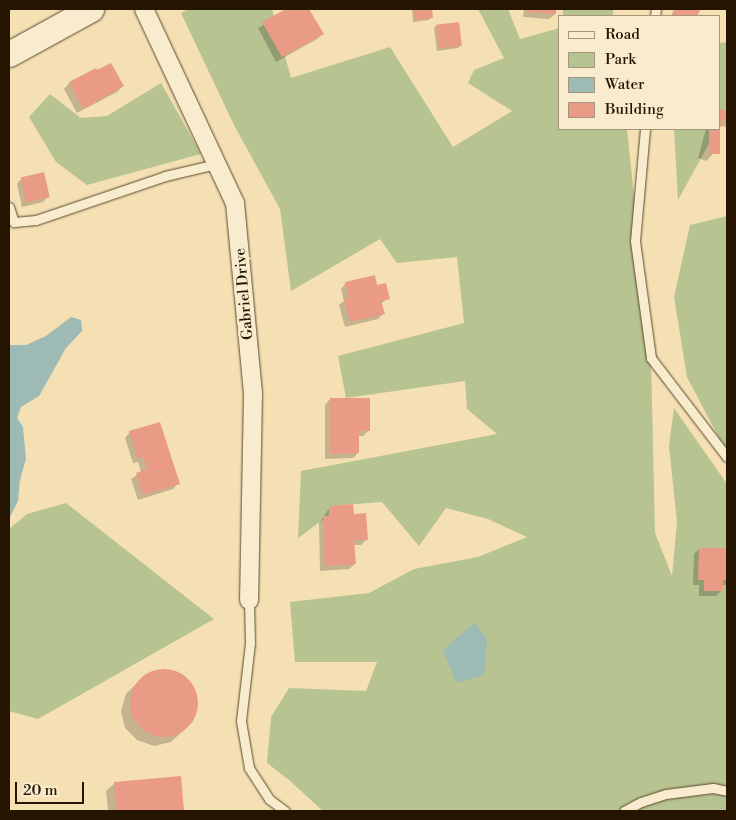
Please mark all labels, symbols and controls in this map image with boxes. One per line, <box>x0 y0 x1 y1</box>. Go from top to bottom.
legend <box>558 15 721 130</box>
text: Road <box>605 25 640 44</box>
text: Park <box>605 50 636 69</box>
text: Water <box>605 75 644 94</box>
text: Building <box>605 100 664 119</box>
street label: Gabriel Drive <box>231 247 257 341</box>
scale bar <box>18 772 86 804</box>
text: 20 m <box>23 781 58 800</box>

